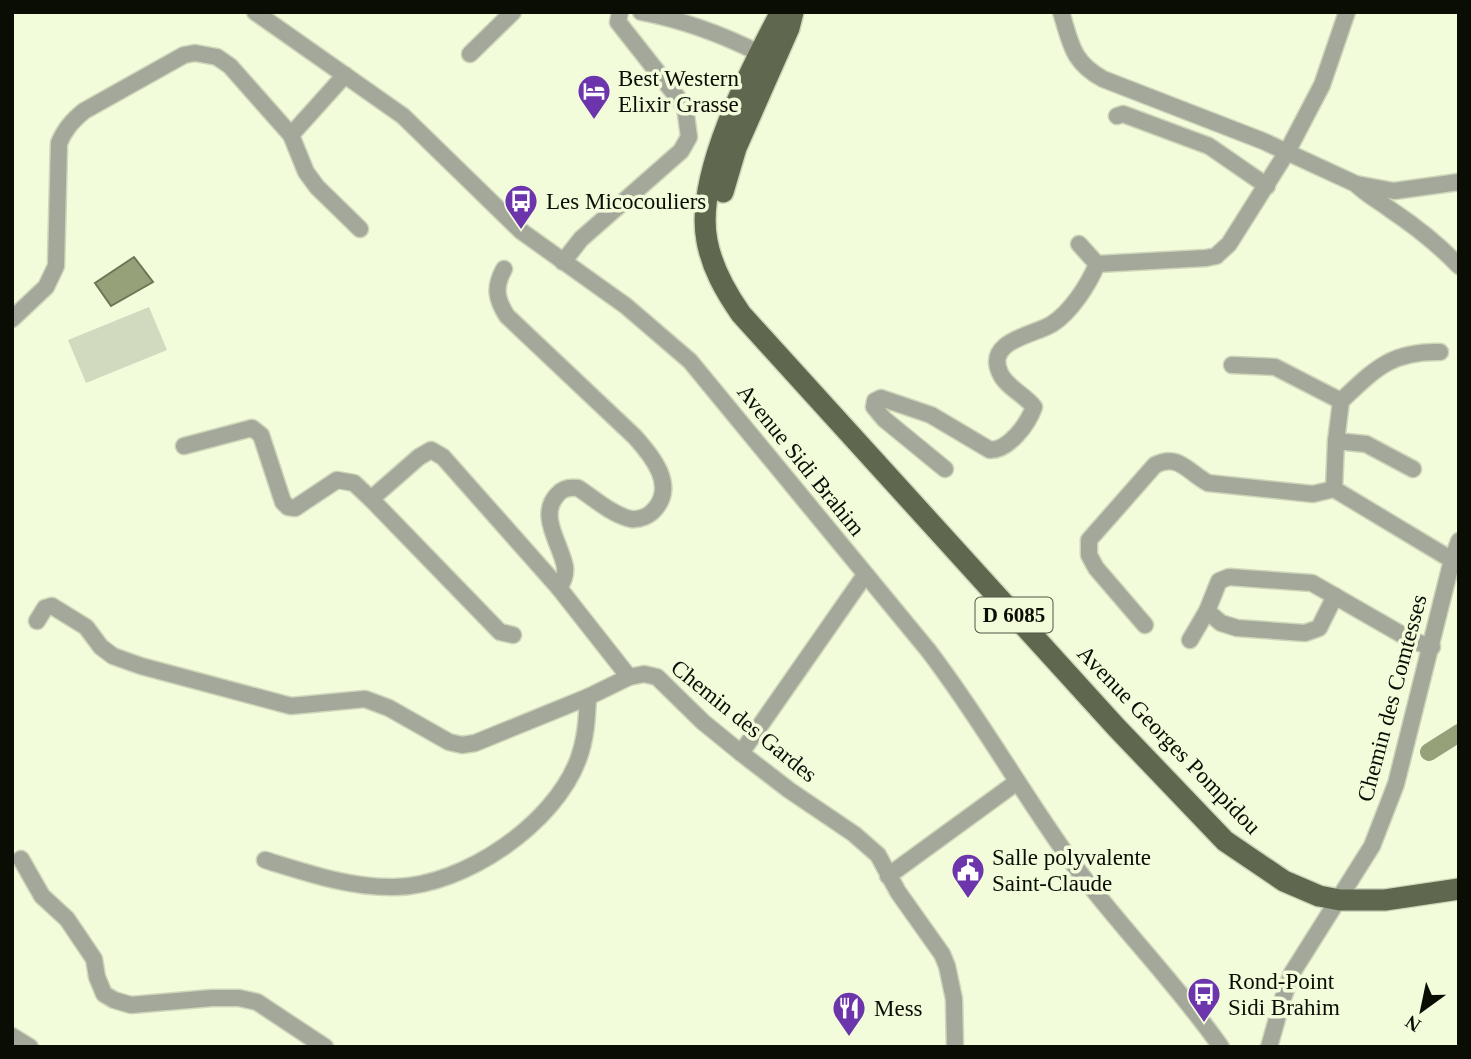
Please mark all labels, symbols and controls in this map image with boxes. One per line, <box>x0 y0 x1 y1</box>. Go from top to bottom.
place label: Best Western Elixir Grasse <box>618 66 740 117</box>
hotel icon: Best Western Elixir Grasse <box>575 72 613 121</box>
bus stop icon: Les Micocouliers <box>502 182 540 231</box>
place label: Les Micocouliers <box>546 189 706 214</box>
street label: Avenue Sidi Brahim <box>732 379 870 541</box>
street label: Chemin des Comtesses <box>1352 592 1432 804</box>
road number: D 6085 <box>976 598 1052 632</box>
street label: Avenue Georges Pompidou <box>1072 641 1266 840</box>
street label: Chemin des Gardes <box>666 655 822 787</box>
place label: Salle polyvalente Saint-Claude <box>992 845 1151 896</box>
public building icon: Salle polyvalente Saint-Claude <box>949 851 987 900</box>
place label: Rond-Point Sidi Brahim <box>1228 969 1340 1020</box>
bus stop icon: Rond-Point Sidi Brahim <box>1185 975 1223 1024</box>
north arrow <box>1387 975 1457 1045</box>
restaurant icon: Mess <box>830 989 868 1038</box>
place label: Mess <box>874 996 923 1021</box>
text: N <box>1401 1011 1424 1036</box>

